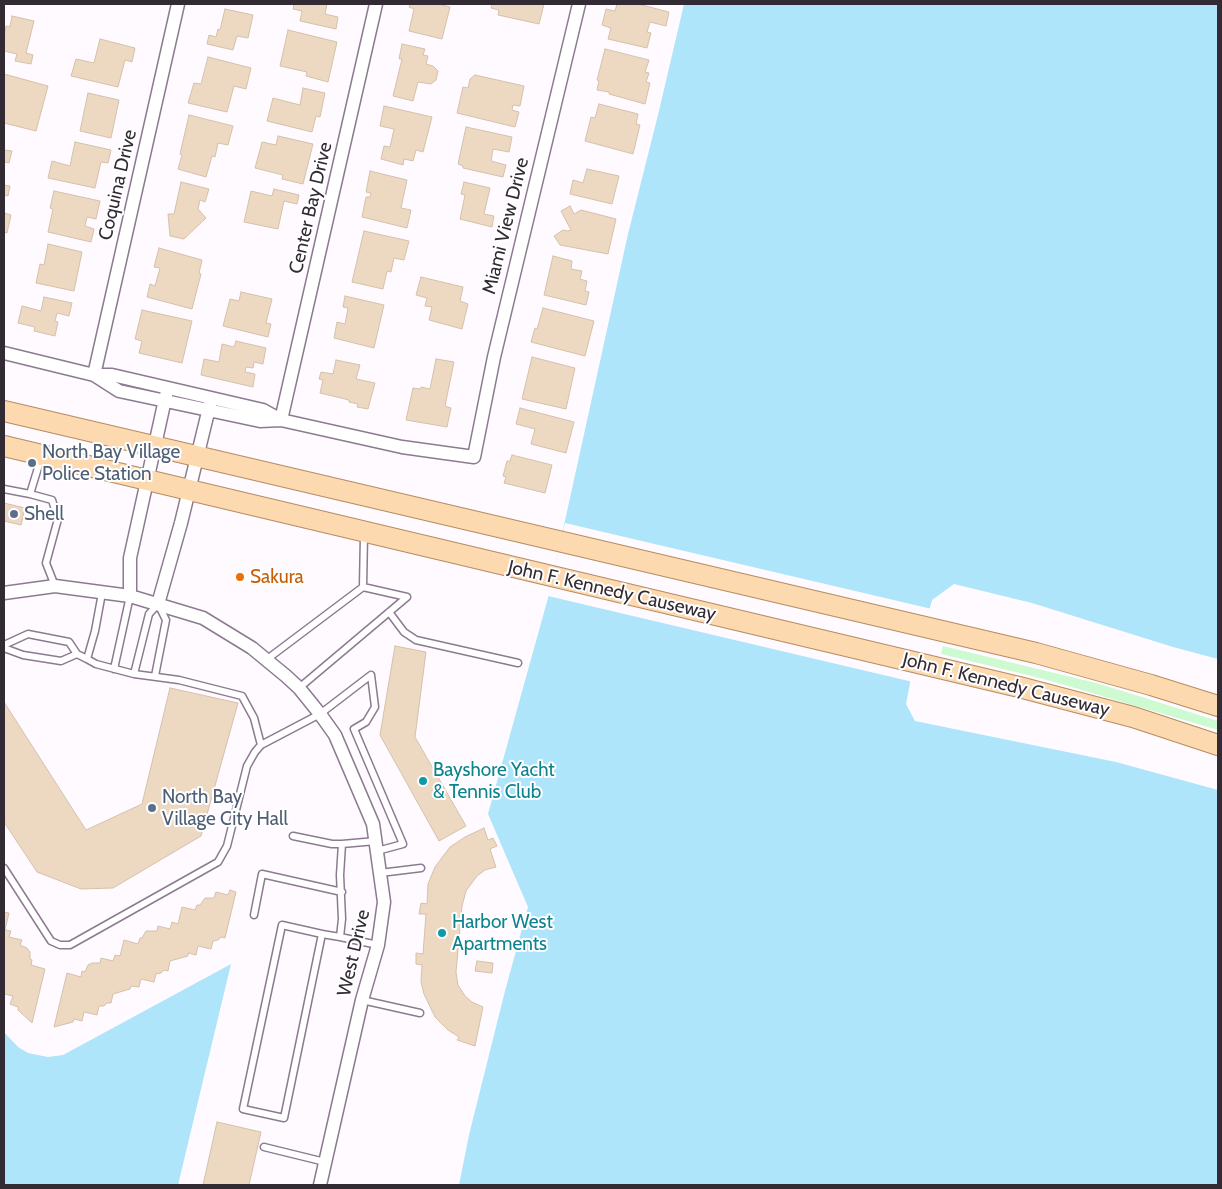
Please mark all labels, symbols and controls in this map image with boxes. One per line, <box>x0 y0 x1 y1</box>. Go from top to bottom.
street label: Coquina Drive <box>94 127 142 243</box>
street label: Center Bay Drive <box>285 140 337 276</box>
street label: Miami View Drive <box>478 155 534 297</box>
place label: North Bay Village Police Station <box>42 441 180 485</box>
marker: North Bay Village Police Station <box>26 457 38 469</box>
place label: Shell <box>24 503 64 525</box>
marker: Shell <box>8 508 20 520</box>
street label: John F. Kennedy Causeway <box>506 556 718 626</box>
place label: Sakura <box>250 566 304 588</box>
marker: Sakura <box>234 571 246 583</box>
street label: John F. Kennedy Causeway <box>900 648 1112 722</box>
place label: Bayshore Yacht & Tennis Club <box>433 759 555 803</box>
marker: Bayshore Yacht & Tennis Club <box>417 775 429 787</box>
place label: North Bay Village City Hall <box>162 786 288 830</box>
marker: North Bay Village City Hall <box>146 802 158 814</box>
street label: West Drive <box>333 908 375 998</box>
place label: Harbor West Apartments <box>452 911 553 955</box>
marker: Harbor West Apartments <box>436 927 448 939</box>

